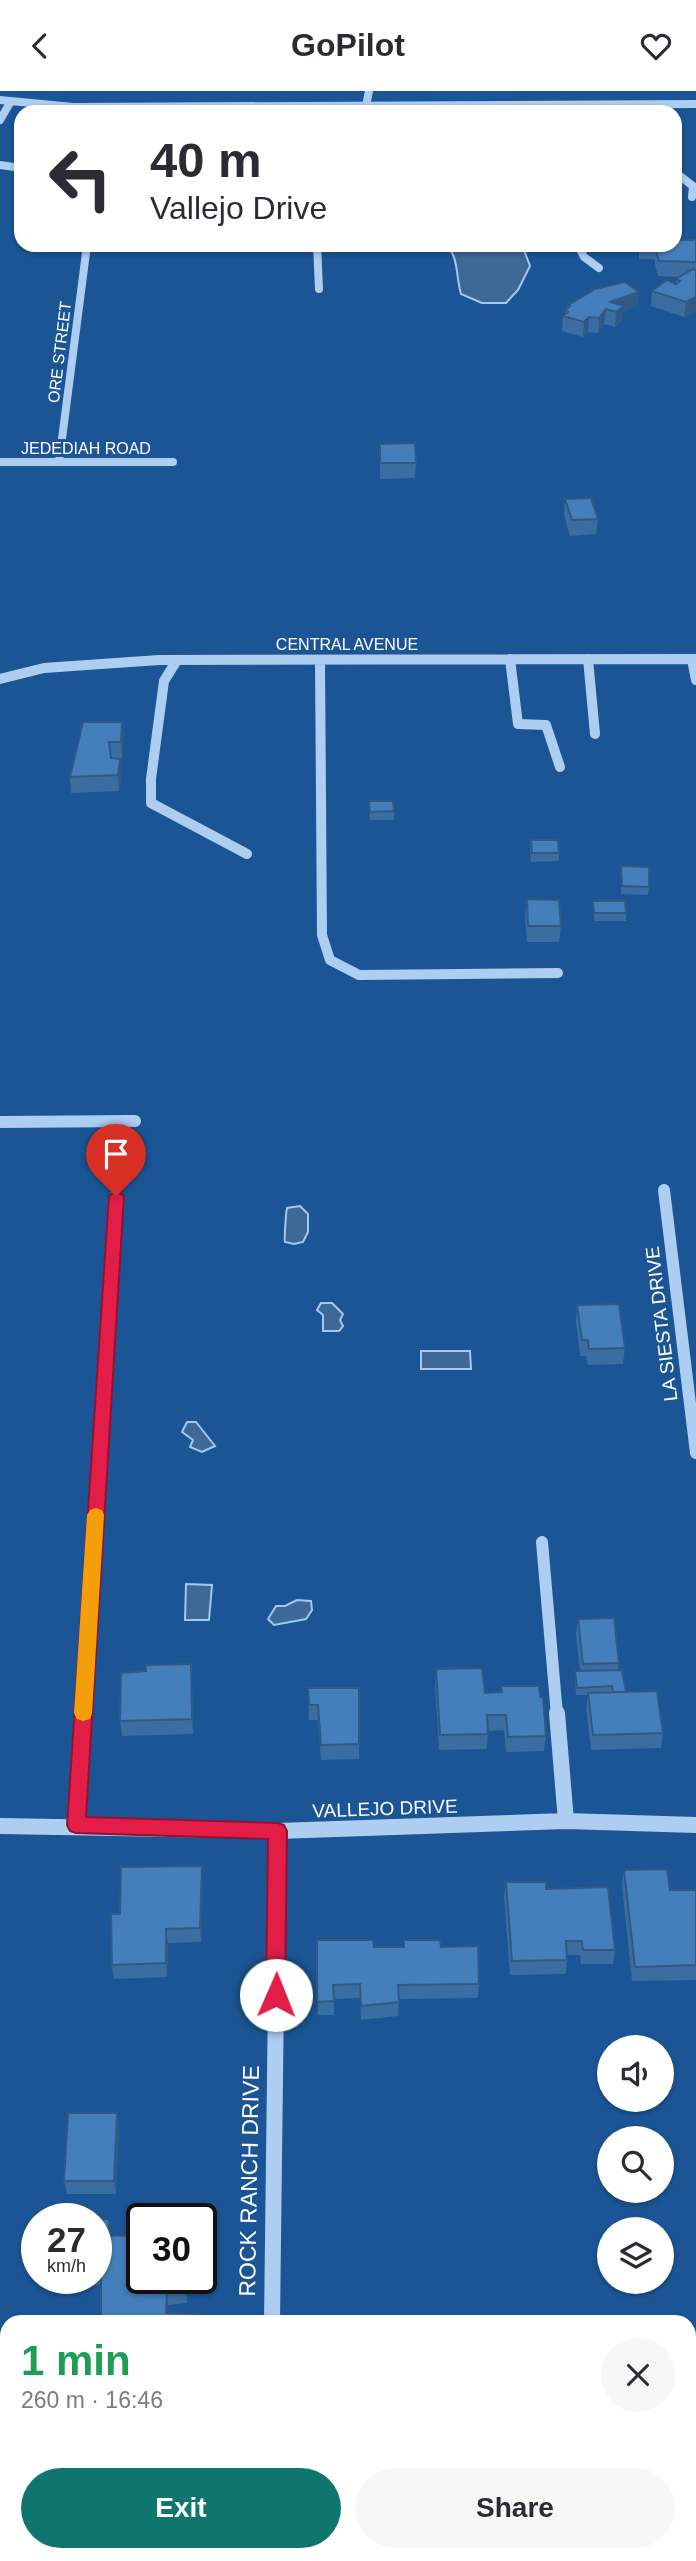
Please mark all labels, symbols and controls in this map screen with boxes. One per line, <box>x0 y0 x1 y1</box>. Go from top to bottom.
icon: back <box>21 27 59 65</box>
text: GoPilot <box>291 27 405 63</box>
icon: heart <box>637 27 675 65</box>
icon: left <box>35 133 126 224</box>
text: 40 m <box>150 133 262 187</box>
text: Vallejo Drive <box>150 190 327 226</box>
street label: ORE STREET <box>45 300 74 404</box>
street label: JEDEDIAH ROAD <box>21 440 151 457</box>
street label: CENTRAL AVENUE <box>276 636 418 653</box>
pin <box>86 1124 146 1196</box>
icon: arrive <box>97 1135 135 1173</box>
street label: LA SIESTA DRIVE <box>642 1245 681 1403</box>
street label: VALLEJO DRIVE <box>312 1795 458 1822</box>
position arrow <box>239 1958 313 2032</box>
map controls <box>597 2035 674 2294</box>
button: sound <box>597 2035 674 2112</box>
street label: ROCK RANCH DRIVE <box>234 2065 264 2297</box>
button: search <box>597 2126 674 2203</box>
speed limit sign: 30 <box>126 2203 217 2294</box>
button: layers <box>597 2217 674 2294</box>
text: 27 <box>47 2220 86 2259</box>
text: km/h <box>47 2256 86 2276</box>
text: 1 min <box>21 2337 131 2384</box>
button: close <box>601 2338 675 2412</box>
text: 260 m · 16:46 <box>21 2387 163 2413</box>
button: Exit <box>21 2468 341 2548</box>
button: Share <box>355 2468 675 2548</box>

